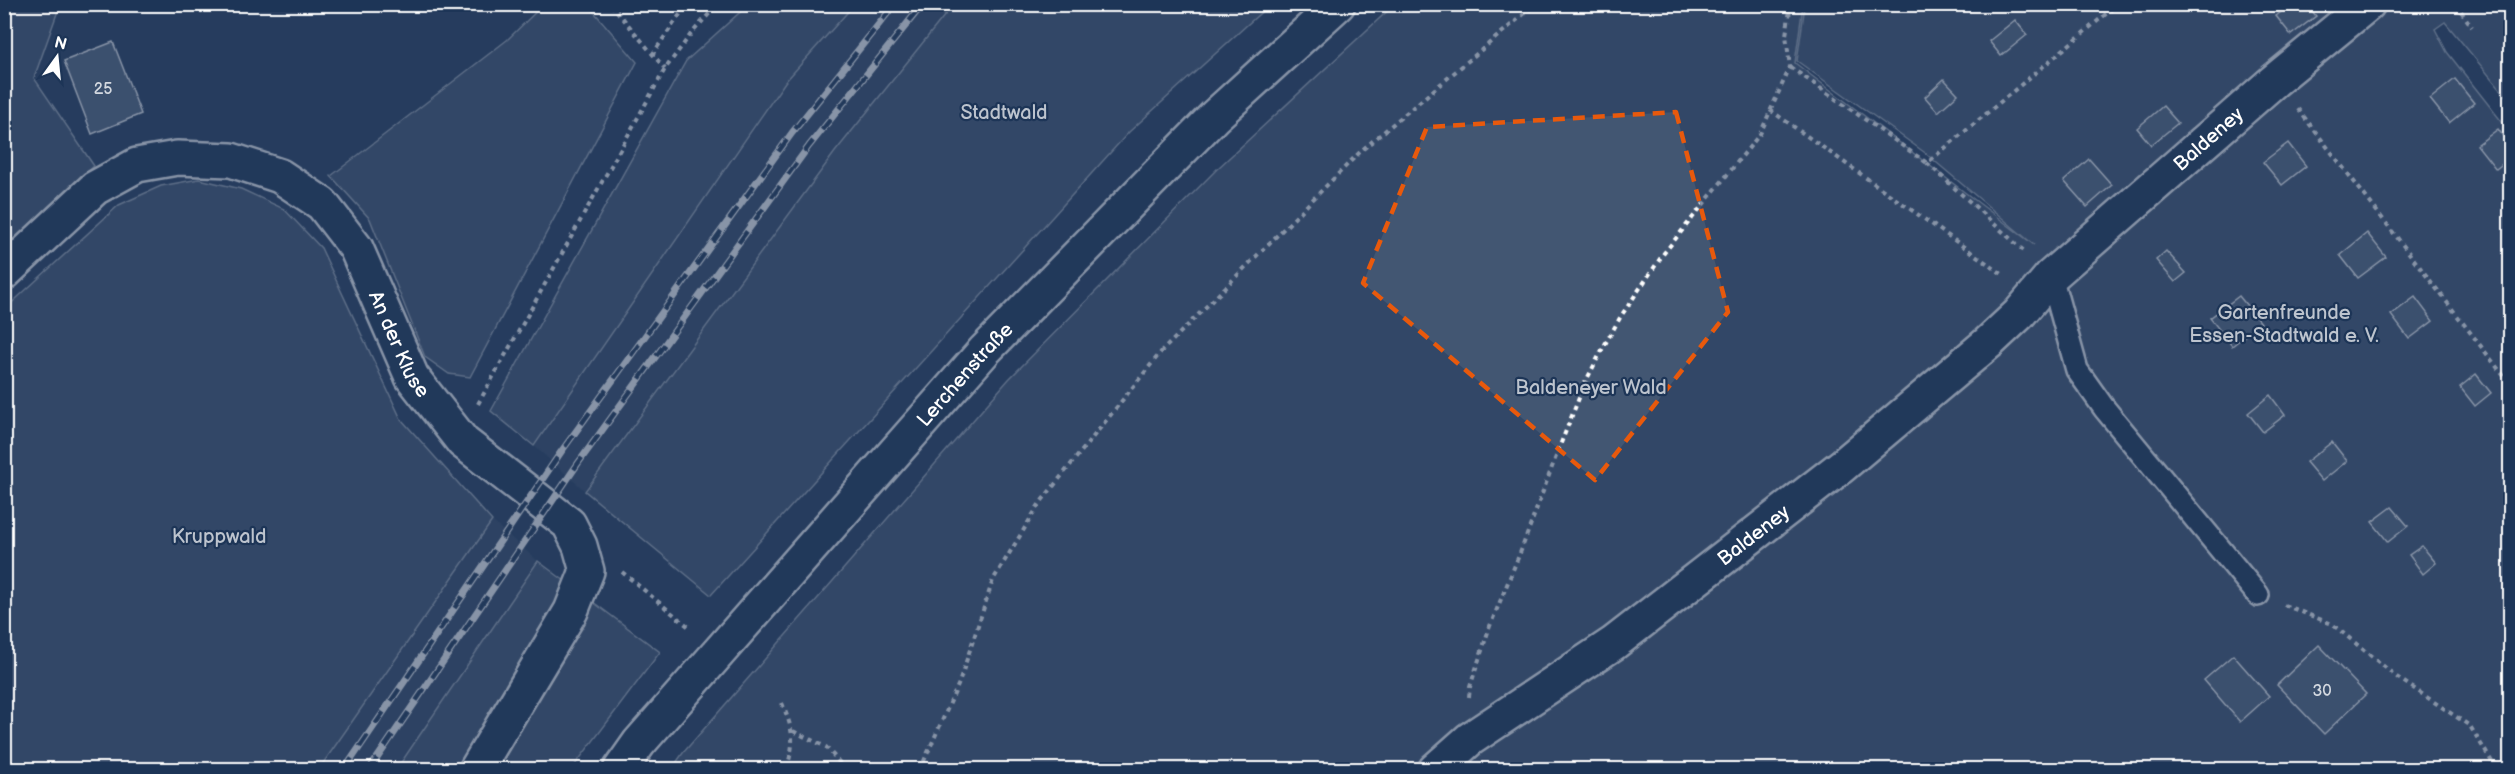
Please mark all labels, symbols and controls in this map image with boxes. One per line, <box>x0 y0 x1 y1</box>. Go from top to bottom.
north arrow <box>27 27 87 87</box>
text: N <box>52 33 69 55</box>
house number: 25 <box>94 80 112 99</box>
park label: Stadtwald <box>961 101 1047 125</box>
street label: Baldeney <box>2169 103 2248 176</box>
street label: An der Kluse <box>363 287 434 403</box>
park label: Gartenfreunde Essen-Stadtwald e. V. <box>2189 301 2379 348</box>
street label: Lerchenstraße <box>912 318 1018 432</box>
park label: Baldeneyer Wald <box>1515 376 1667 400</box>
street label: Baldeney <box>1713 500 1795 571</box>
park label: Kruppwald <box>172 525 266 549</box>
house number: 30 <box>2312 682 2332 701</box>

